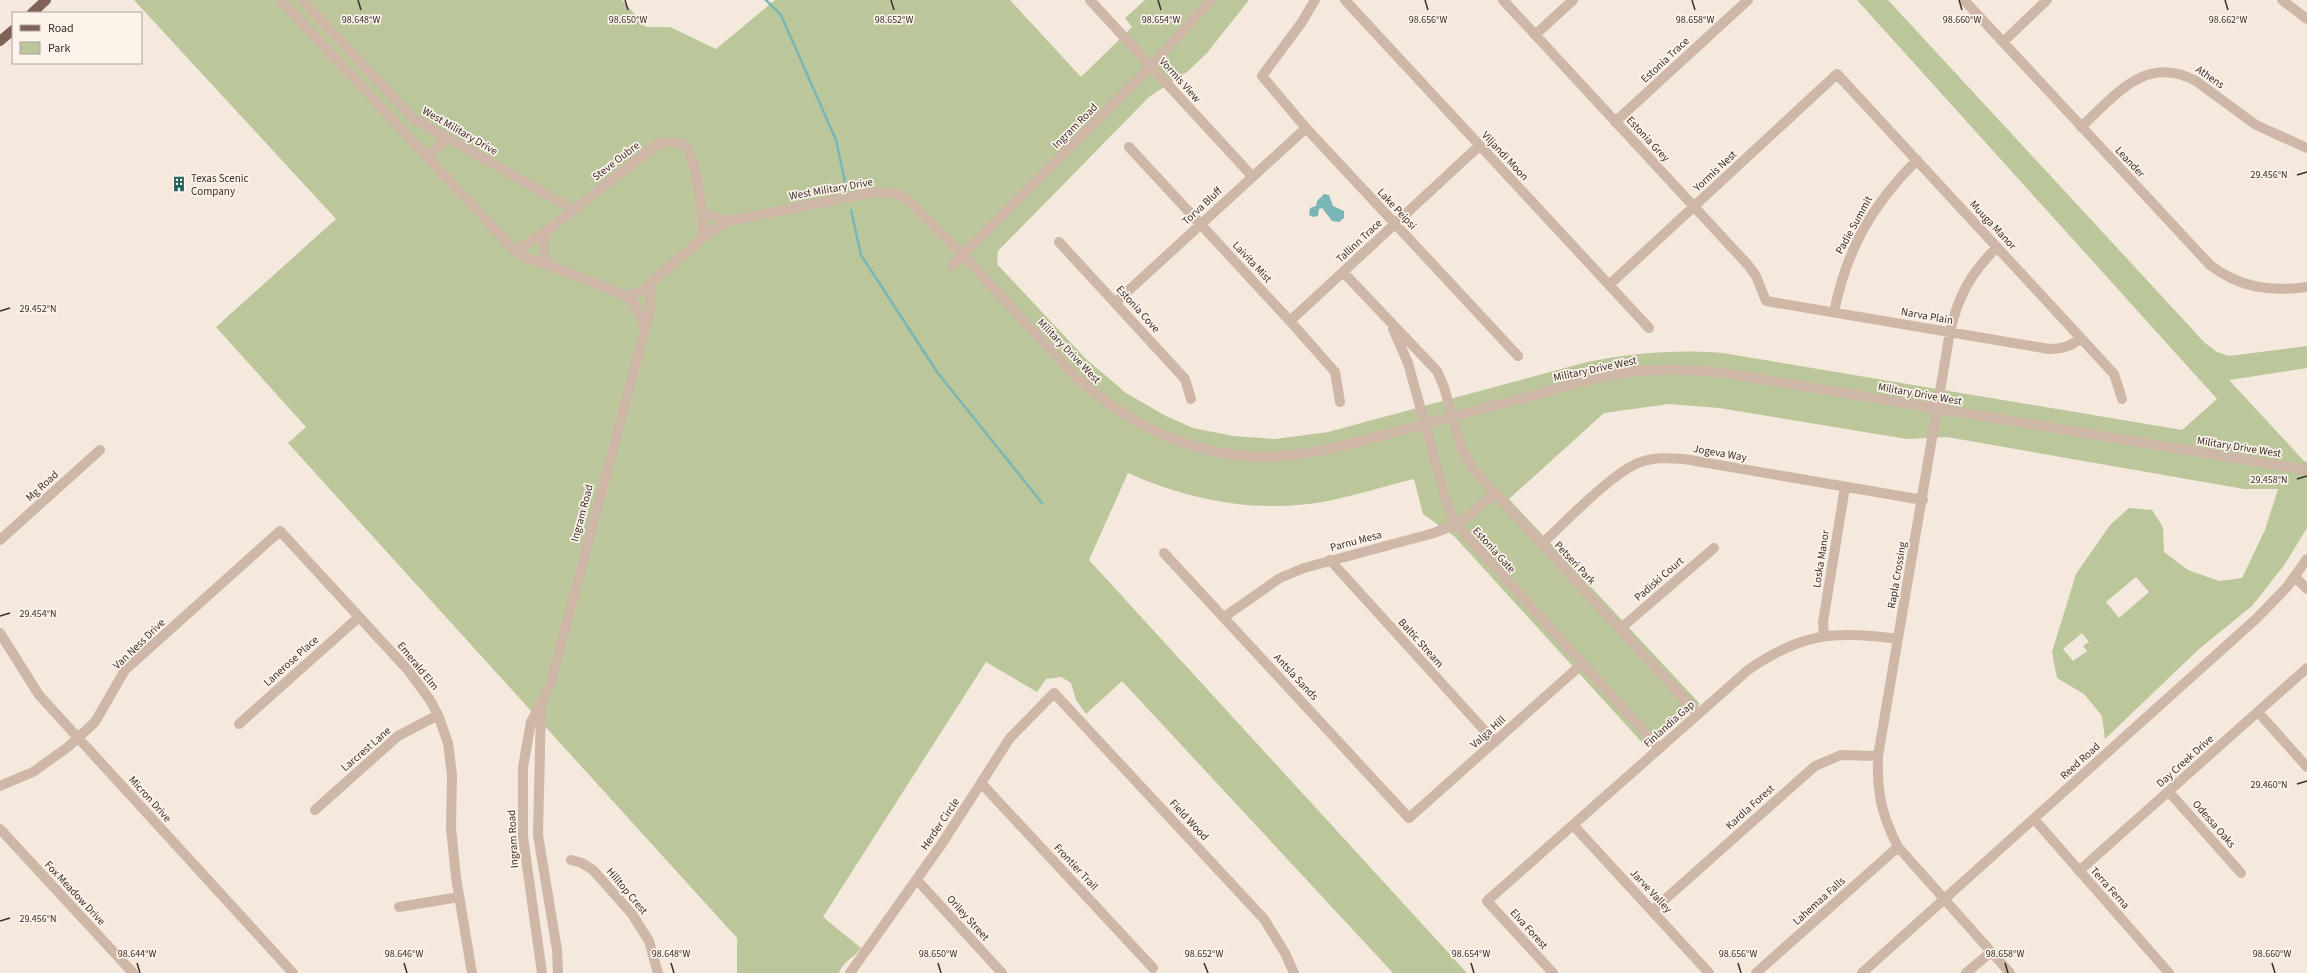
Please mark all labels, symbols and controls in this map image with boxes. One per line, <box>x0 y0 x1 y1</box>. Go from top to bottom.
legend <box>12 12 142 64</box>
text: 98.648°W <box>342 13 380 27</box>
text: 98.650°W <box>609 13 647 27</box>
text: 98.652°W <box>875 13 913 27</box>
text: 98.654°W <box>1142 13 1180 27</box>
text: 98.656°W <box>1409 13 1447 27</box>
text: 98.658°W <box>1676 13 1714 27</box>
text: 98.660°W <box>1943 13 1981 27</box>
text: 98.662°W <box>2209 13 2247 27</box>
text: Road <box>48 20 74 37</box>
street label: Estonia Trace <box>1638 33 1693 86</box>
text: Park <box>48 40 70 57</box>
street label: Vormis View <box>1156 54 1204 106</box>
street label: Athens <box>2193 62 2228 92</box>
street label: Ingram Road <box>1049 100 1101 152</box>
street label: West Military Drive <box>419 103 501 159</box>
street label: Estonia Grey <box>1623 113 1673 165</box>
street label: Viljandi Moon <box>1478 128 1532 184</box>
street label: Steve Oubre <box>589 138 643 184</box>
street label: Leander <box>2112 143 2148 181</box>
street label: Yormis Nest <box>1689 147 1740 196</box>
text: 29.456°N <box>2250 168 2288 182</box>
place label: Texas Scenic Company <box>191 171 249 199</box>
street label: West Military Drive <box>788 174 875 204</box>
building icon: Texas Scenic Company <box>170 175 188 193</box>
street label: Torva Bluff <box>1179 183 1226 228</box>
street label: Lake Peipsi <box>1374 185 1420 233</box>
street label: Padie Summit <box>1832 193 1876 257</box>
street label: Muuga Manor <box>1966 197 2020 253</box>
street label: Tallinn Trace <box>1333 215 1386 266</box>
street label: Laivita Mist <box>1229 238 1275 286</box>
street label: Estonia Cove <box>1113 282 1164 336</box>
text: 29.452°N <box>19 302 57 316</box>
street label: Narva Plain <box>1900 304 1954 328</box>
street label: Military Drive West <box>1034 315 1104 387</box>
street label: Military Drive West <box>1552 353 1638 385</box>
street label: Military Drive West <box>1877 379 1963 409</box>
street label: Military Drive West <box>2196 433 2282 461</box>
street label: Jogeva Way <box>1692 441 1748 465</box>
street label: Mg Road <box>22 467 62 505</box>
text: 29.458°N <box>2250 473 2288 487</box>
street label: Ingram Road <box>567 483 597 543</box>
street label: Estonia Gate <box>1469 524 1519 577</box>
street label: Parnu Mesa <box>1328 527 1384 555</box>
street label: Loska Manor <box>1809 529 1833 589</box>
street label: Petseri Park <box>1551 538 1599 588</box>
street label: Rapla Crossing <box>1884 540 1910 610</box>
street label: Padiski Court <box>1631 553 1687 605</box>
text: 29.454°N <box>19 607 57 621</box>
street label: Van Ness Drive <box>110 615 169 673</box>
street label: Baltic Stream <box>1395 615 1447 671</box>
street label: Lanerose Place <box>260 632 322 690</box>
street label: Emerald Elm <box>394 639 442 693</box>
street label: Antsla Sands <box>1270 650 1322 704</box>
street label: Finlandia Gap <box>1640 697 1698 751</box>
street label: Valga Hill <box>1467 712 1509 752</box>
street label: Larcrest Lane <box>338 723 395 775</box>
street label: Day Creek Drive <box>2153 731 2217 791</box>
street label: Reed Road <box>2057 739 2103 783</box>
street label: Micron Drive <box>125 773 175 826</box>
text: 29.460°N <box>2250 778 2288 792</box>
street label: Kardla Forest <box>1722 781 1778 833</box>
street label: Herder Circle <box>917 795 963 853</box>
street label: Field Wood <box>1166 796 1212 844</box>
street label: Odessa Oaks <box>2189 797 2239 851</box>
street label: Ingram Road <box>504 809 522 869</box>
street label: Frontier Trail <box>1050 840 1102 894</box>
street label: Fox Meadow Drive <box>41 858 109 929</box>
street label: Hilltop Crest <box>603 864 651 918</box>
street label: Terra Ferna <box>2087 864 2133 912</box>
street label: Jarve Valley <box>1627 866 1675 916</box>
street label: Lahemaa Falls <box>1790 873 1849 929</box>
street label: Oriley Street <box>943 892 993 944</box>
street label: Elva Forest <box>1507 905 1551 953</box>
text: 29.456°N <box>19 912 57 926</box>
text: 98.644°W <box>118 947 156 961</box>
text: 98.646°W <box>385 947 423 961</box>
text: 98.648°W <box>652 947 690 961</box>
text: 98.650°W <box>919 947 957 961</box>
text: 98.652°W <box>1185 947 1223 961</box>
text: 98.654°W <box>1452 947 1490 961</box>
text: 98.656°W <box>1719 947 1757 961</box>
text: 98.658°W <box>1986 947 2024 961</box>
text: 98.660°W <box>2253 947 2291 961</box>

